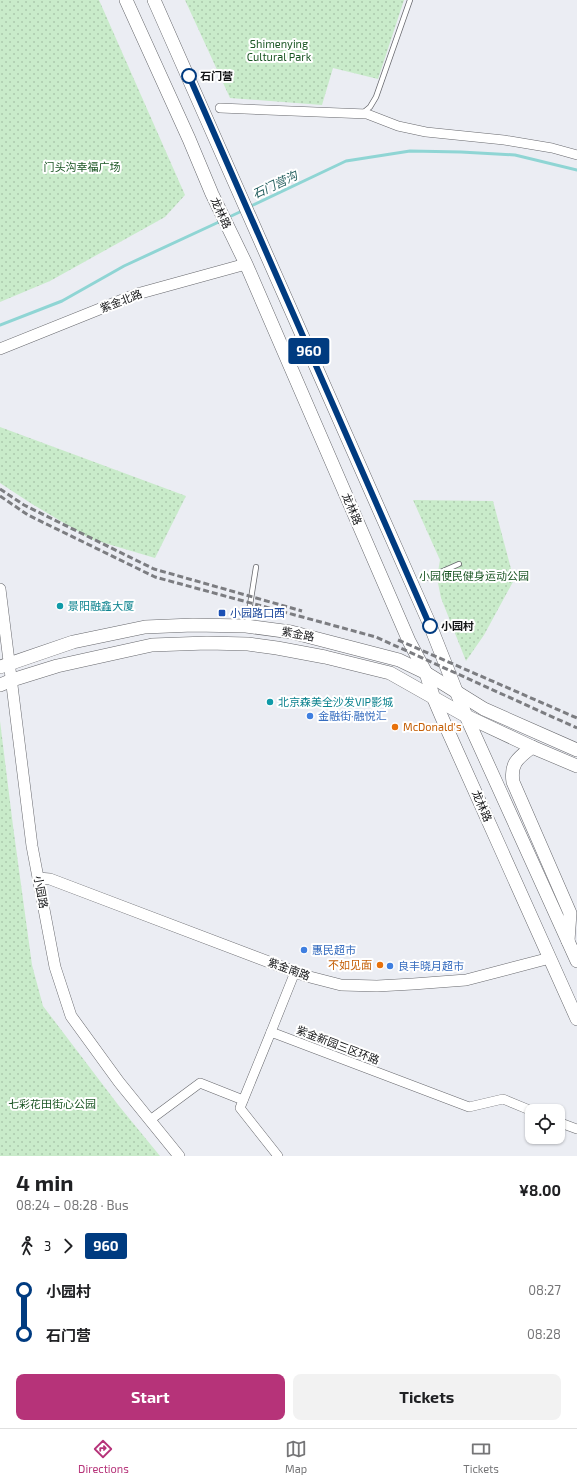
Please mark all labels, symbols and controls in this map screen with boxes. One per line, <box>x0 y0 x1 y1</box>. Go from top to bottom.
park label: Shimenying Cultural Park <box>247 37 312 63</box>
marker: 石门营 <box>181 68 197 84</box>
place label: 石门营 <box>200 69 233 82</box>
park label: 门头沟幸福广场 <box>44 160 121 173</box>
water label: 石门营沟 <box>250 167 301 201</box>
street label: 龙林路 <box>209 195 234 230</box>
street label: 紫金北路 <box>98 287 144 314</box>
line badge: 960 <box>286 338 332 364</box>
text: 960 <box>296 342 322 359</box>
street label: 龙林路 <box>340 491 365 527</box>
park label: 小园便民健身运动公园 <box>419 569 529 582</box>
place label: 景阳融鑫大厦 <box>68 599 134 612</box>
marker: 景阳融鑫大厦 <box>55 601 65 611</box>
place label: 小园路口西 <box>230 606 285 619</box>
marker: 小园路口西 <box>217 608 227 618</box>
marker: 小园村 <box>422 618 438 634</box>
place label: 小园村 <box>441 619 474 632</box>
street label: 紫金路 <box>281 624 316 643</box>
place label: 北京森美全沙发VIP影城 <box>278 695 393 708</box>
marker: 北京森美全沙发VIP影城 <box>265 697 275 707</box>
place label: 金融街·融悦汇 <box>318 709 387 722</box>
marker: 金融街·融悦汇 <box>305 711 315 721</box>
place label: McDonald's <box>403 720 462 733</box>
marker: McDonald's <box>390 722 400 732</box>
street label: 龙林路 <box>470 788 495 824</box>
street label: 小园路 <box>32 874 51 909</box>
place label: 惠民超市 <box>312 943 356 956</box>
marker: 惠民超市 <box>299 945 309 955</box>
street label: 紫金南路 <box>266 955 312 982</box>
place label: 不如见面 <box>328 958 372 971</box>
place label: 良丰晓月超市 <box>398 959 464 972</box>
marker: 不如见面 <box>375 960 385 970</box>
marker: 良丰晓月超市 <box>385 961 395 971</box>
street label: 紫金新园三区环路 <box>295 1023 382 1066</box>
park label: 七彩花田街心公园 <box>8 1097 96 1110</box>
map controls <box>525 1104 565 1144</box>
button: locate <box>525 1104 565 1144</box>
text: 4 min <box>16 1169 73 1195</box>
text: ¥8.00 <box>519 1181 561 1199</box>
text: 08:24 – 08:28 · Bus <box>16 1197 129 1213</box>
icon: walk <box>16 1235 38 1257</box>
icon: forward <box>57 1235 79 1257</box>
text: 960 <box>93 1237 119 1254</box>
text: 3 <box>44 1238 51 1254</box>
text: 小园村 <box>46 1282 91 1300</box>
text: 08:27 <box>528 1282 561 1298</box>
text: 石门营 <box>46 1326 91 1344</box>
text: 08:28 <box>527 1326 561 1342</box>
button: Start <box>16 1374 285 1420</box>
button: Tickets <box>293 1374 561 1420</box>
tab: Directions <box>78 1438 129 1475</box>
tab: Map <box>285 1438 307 1475</box>
tab: Tickets <box>463 1438 499 1475</box>

